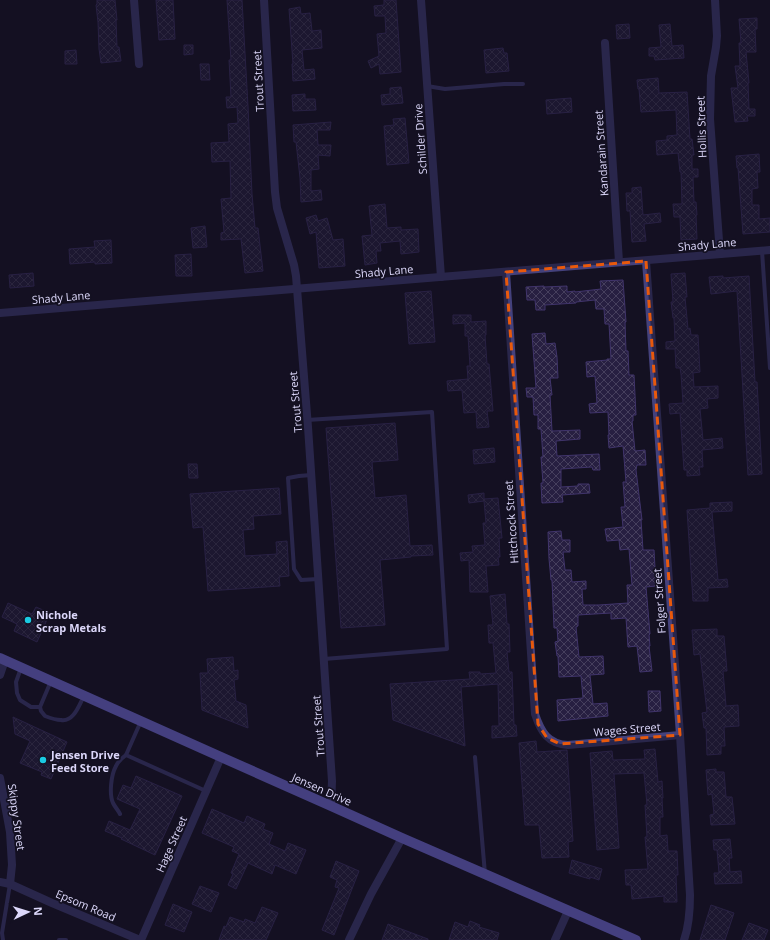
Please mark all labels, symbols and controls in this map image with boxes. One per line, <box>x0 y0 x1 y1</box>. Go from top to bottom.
street label: Trout Street <box>249 50 267 112</box>
street label: Hollis Street <box>692 96 710 158</box>
street label: Schilder Drive <box>410 103 430 175</box>
street label: Kandarain Street <box>591 109 611 196</box>
street label: Shady Lane <box>677 234 737 254</box>
street label: Shady Lane <box>354 261 414 281</box>
street label: Shady Lane <box>31 287 91 307</box>
street label: Trout Street <box>285 371 305 433</box>
street label: Hitchcock Street <box>501 480 521 564</box>
street label: Folger Street <box>649 568 669 634</box>
place label: Nichole Scrap Metals <box>36 607 107 635</box>
marker: Nichole Scrap Metals <box>23 615 33 625</box>
street label: Trout Street <box>308 695 328 757</box>
street label: Wages Street <box>593 719 661 739</box>
place label: Jensen Drive Feed Store <box>50 747 120 775</box>
marker: Jensen Drive Feed Store <box>38 755 48 765</box>
street label: Jensen Drive <box>289 769 354 809</box>
street label: Skippy Street <box>5 783 29 851</box>
street label: Hage Street <box>152 813 190 874</box>
street label: Epsom Road <box>54 886 118 924</box>
north arrow <box>8 892 48 932</box>
text: N <box>31 906 46 916</box>

